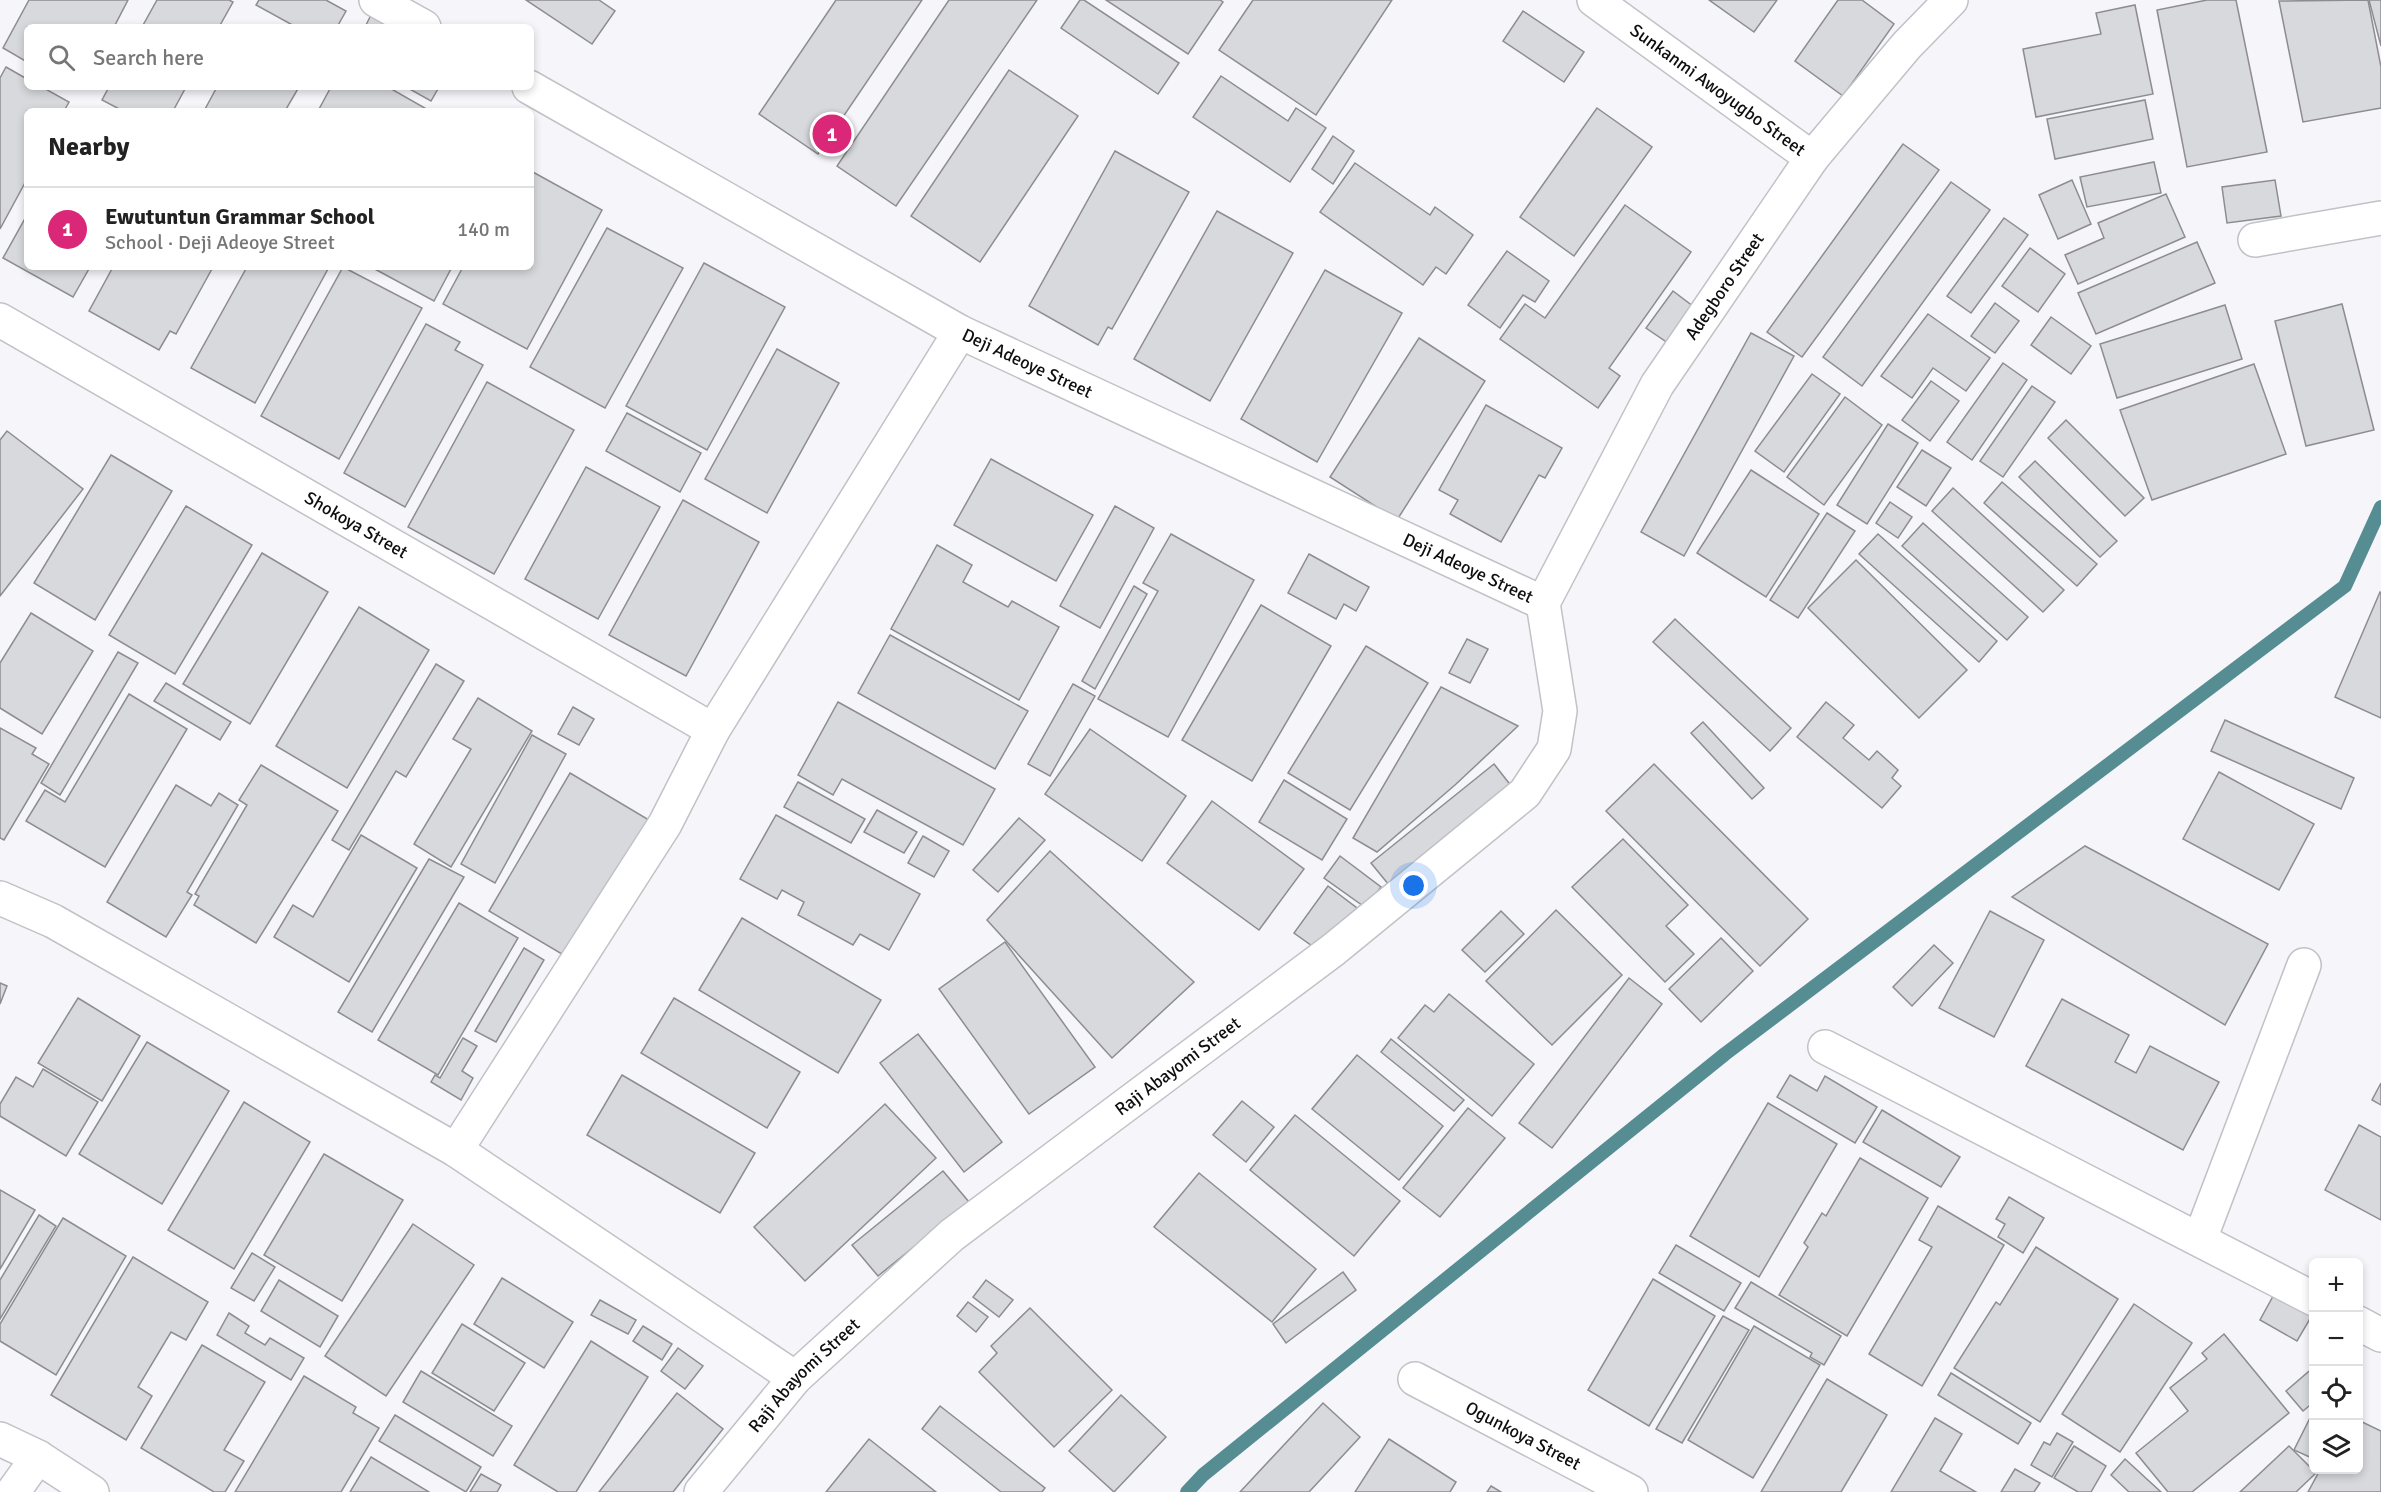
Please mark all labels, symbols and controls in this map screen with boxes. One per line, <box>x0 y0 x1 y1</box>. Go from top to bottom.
street label: Sunkanmi Awoyugbo Street <box>1626 19 1810 161</box>
search box <box>24 24 534 90</box>
icon: search <box>45 41 78 74</box>
text: Search here <box>93 44 204 71</box>
pin: 1 <box>812 112 852 156</box>
text: Nearby <box>48 131 129 163</box>
text: Ewutuntun Grammar School <box>105 203 375 230</box>
text: 1 <box>62 217 73 242</box>
text: 140 m <box>457 217 510 242</box>
street label: Adegboro Street <box>1680 229 1769 344</box>
text: School · Deji Adeoye Street <box>105 230 335 255</box>
street label: Deji Adeoye Street <box>959 324 1096 403</box>
street label: Shokoya Street <box>301 487 412 563</box>
street label: Deji Adeoye Street <box>1399 528 1537 608</box>
your location <box>1399 871 1428 900</box>
street label: Raji Abayomi Street <box>1111 1012 1245 1120</box>
map controls <box>2309 1258 2363 1474</box>
button: + <box>2309 1258 2363 1312</box>
button: − <box>2309 1312 2363 1366</box>
street label: Raji Abayomi Street <box>744 1314 864 1437</box>
button: locate <box>2309 1366 2363 1420</box>
street label: Ogunkoya Street <box>1462 1396 1585 1475</box>
button: layers <box>2309 1420 2363 1474</box>

